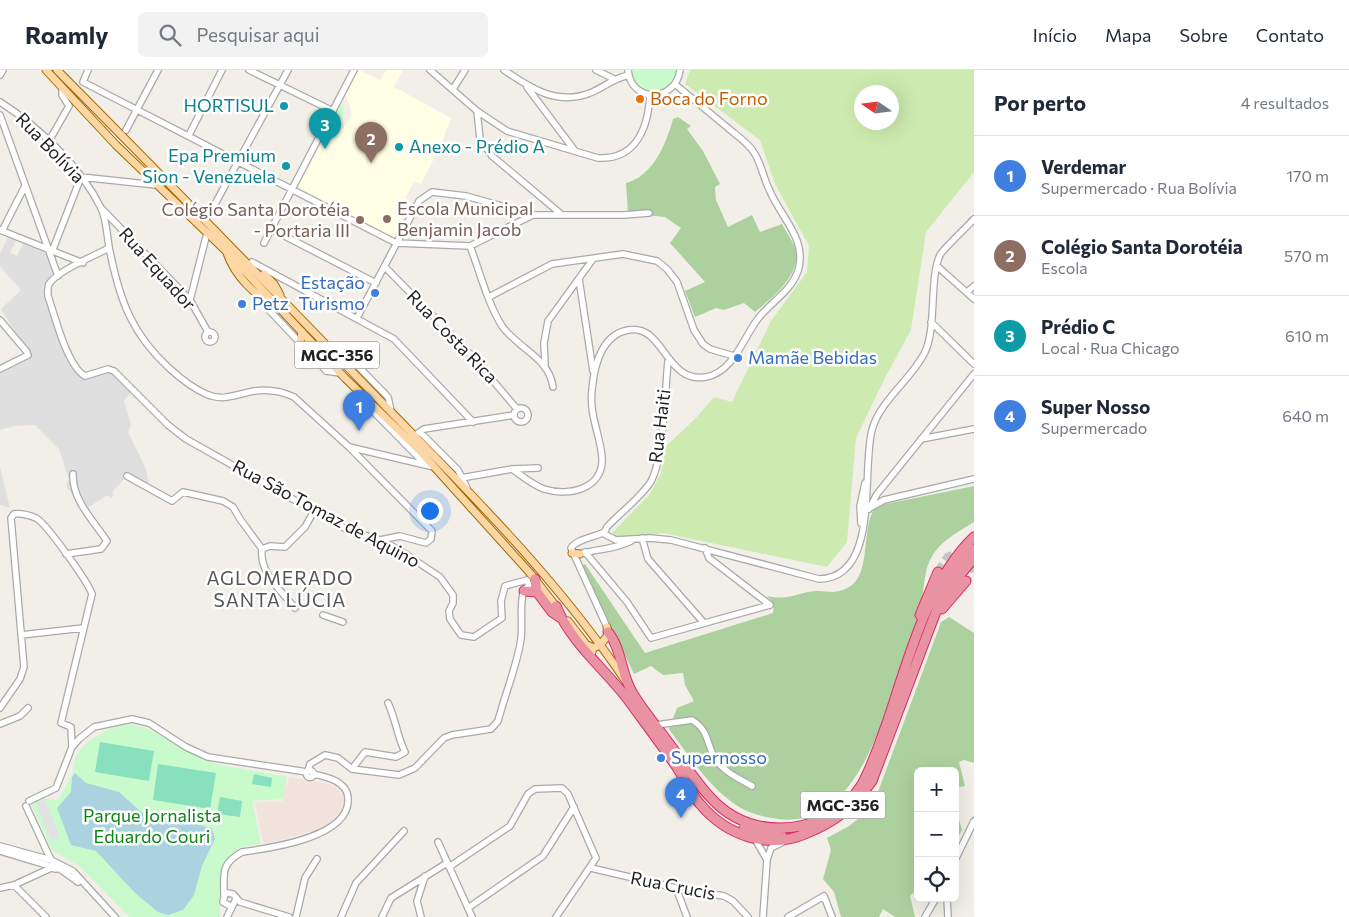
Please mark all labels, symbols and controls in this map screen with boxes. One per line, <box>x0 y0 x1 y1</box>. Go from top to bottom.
search box <box>138 12 488 57</box>
text: Roamly <box>25 20 108 49</box>
icon: search <box>156 21 184 49</box>
text: Pesquisar aqui <box>196 23 320 46</box>
text: Início <box>1033 24 1077 46</box>
text: Mapa <box>1105 24 1151 46</box>
text: Sobre <box>1179 24 1228 46</box>
text: Contato <box>1256 24 1324 46</box>
north arrow <box>854 85 899 130</box>
place label: Boca do Forno <box>650 87 768 109</box>
text: Por perto <box>994 90 1086 115</box>
marker: Boca do Forno <box>634 93 646 105</box>
text: 4 resultados <box>1241 93 1329 112</box>
place label: HORTISUL <box>184 94 274 116</box>
marker: HORTISUL <box>278 100 290 112</box>
street label: Rua Bolívia <box>12 107 90 187</box>
pin: 3 <box>309 108 341 149</box>
pin: 2 <box>355 122 387 163</box>
place label: Anexo - Prédio A <box>409 135 545 157</box>
marker: Anexo - Prédio A <box>393 141 405 153</box>
place label: Epa Premium Sion - Venezuela <box>142 144 276 187</box>
text: Verdemar <box>1041 155 1126 178</box>
marker: Epa Premium Sion - Venezuela <box>280 160 292 172</box>
text: 1 <box>1006 166 1014 185</box>
text: 170 m <box>1286 166 1329 185</box>
text: Supermercado · Rua Bolívia <box>1041 178 1237 197</box>
place label: Escola Municipal Benjamin Jacob <box>397 197 533 240</box>
place label: Colégio Santa Dorotéia - Portaria III <box>161 198 350 241</box>
marker: Escola Municipal Benjamin Jacob <box>381 213 393 225</box>
marker: Colégio Santa Dorotéia - Portaria III <box>354 214 366 226</box>
street label: Rua Equador <box>115 222 201 314</box>
text: Colégio Santa Dorotéia <box>1041 235 1243 258</box>
text: 2 <box>1005 246 1015 265</box>
text: 570 m <box>1284 246 1329 265</box>
text: Escola <box>1041 258 1088 277</box>
place label: Estação Turismo <box>298 271 365 314</box>
street label: Rua Costa Rica <box>403 285 503 388</box>
marker: Estação Turismo <box>369 287 381 299</box>
place label: Petz <box>252 292 289 314</box>
marker: Petz <box>236 298 248 310</box>
text: Prédio C <box>1041 315 1115 338</box>
text: 3 <box>1005 326 1015 345</box>
text: 610 m <box>1285 326 1329 345</box>
text: Local · Rua Chicago <box>1041 338 1180 357</box>
road number: MGC-356 <box>294 342 380 368</box>
place label: Mamãe Bebidas <box>748 346 877 368</box>
marker: Mamãe Bebidas <box>732 352 744 364</box>
street label: Rua Haiti <box>644 388 674 464</box>
pin: 1 <box>343 390 375 431</box>
text: Super Nosso <box>1041 395 1150 418</box>
text: 4 <box>1005 406 1015 425</box>
text: 640 m <box>1282 406 1329 425</box>
text: Supermercado <box>1041 418 1147 437</box>
street label: Rua São Tomaz de Aquino <box>229 454 424 572</box>
your location <box>417 498 443 524</box>
district label: AGLOMERADO SANTA LÚCIA <box>207 566 354 611</box>
place label: Supernosso <box>671 746 767 768</box>
marker: Supernosso <box>655 752 667 764</box>
map controls <box>914 767 959 902</box>
button: + <box>914 767 959 812</box>
pin: 4 <box>665 777 697 818</box>
road number: MGC-356 <box>800 792 886 818</box>
park label: Parque Jornalista Eduardo Couri <box>83 804 221 847</box>
button: − <box>914 812 959 857</box>
button: locate <box>914 857 959 902</box>
street label: Rua Crucis <box>629 866 718 904</box>

